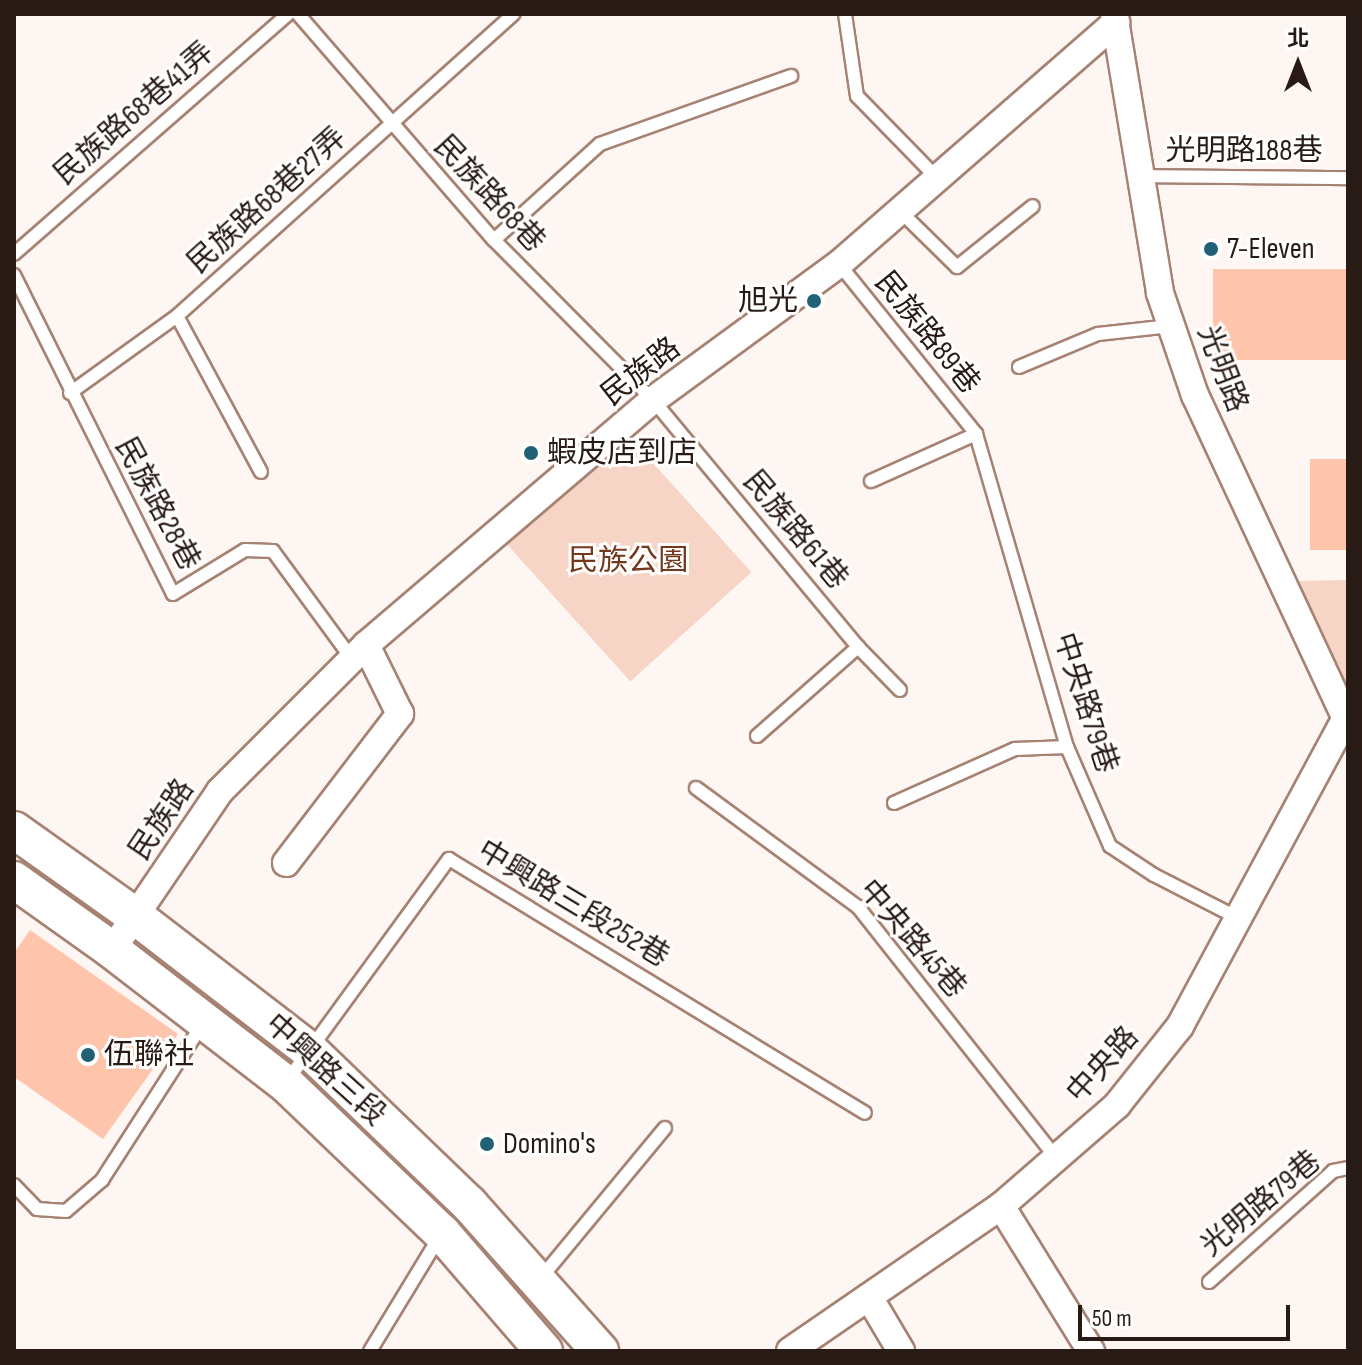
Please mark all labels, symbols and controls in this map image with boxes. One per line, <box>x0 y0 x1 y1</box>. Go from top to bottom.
north arrow <box>1258 24 1338 104</box>
text: 北 <box>1287 26 1309 53</box>
street label: 民族路68巷41弄 <box>47 35 221 193</box>
street label: 民族路68巷27弄 <box>180 120 354 282</box>
street label: 民族路68巷 <box>426 128 552 260</box>
street label: 光明路188巷 <box>1166 133 1322 169</box>
place label: 7-Eleven <box>1227 231 1315 267</box>
marker: 7-Eleven <box>1202 240 1220 258</box>
street label: 民族路89巷 <box>867 265 987 401</box>
place label: 旭光 <box>738 283 798 319</box>
marker: 旭光 <box>805 292 823 310</box>
street label: 光明路 <box>1189 321 1255 417</box>
street label: 民族路 <box>594 330 688 414</box>
street label: 民族路28巷 <box>107 431 207 577</box>
place label: 蝦皮店到店 <box>547 435 697 471</box>
marker: 蝦皮店到店 <box>522 444 540 462</box>
street label: 民族路61巷 <box>735 463 855 597</box>
park label: 民族公園 <box>568 543 688 579</box>
street label: 中央路79巷 <box>1045 628 1125 778</box>
street label: 民族路 <box>122 773 202 867</box>
street label: 中興路三段252巷 <box>471 833 675 975</box>
street label: 中央路45巷 <box>851 873 973 1005</box>
street label: 中興路三段 <box>257 1006 393 1134</box>
street label: 中央路 <box>1060 1020 1146 1110</box>
place label: 伍聯社 <box>104 1037 194 1073</box>
marker: 伍聯社 <box>79 1046 97 1064</box>
place label: Domino's <box>503 1126 596 1162</box>
marker: Domino's <box>478 1135 496 1153</box>
street label: 光明路79巷 <box>1194 1144 1328 1264</box>
scale bar <box>1082 1289 1294 1339</box>
text: 50 m <box>1092 1304 1132 1333</box>

